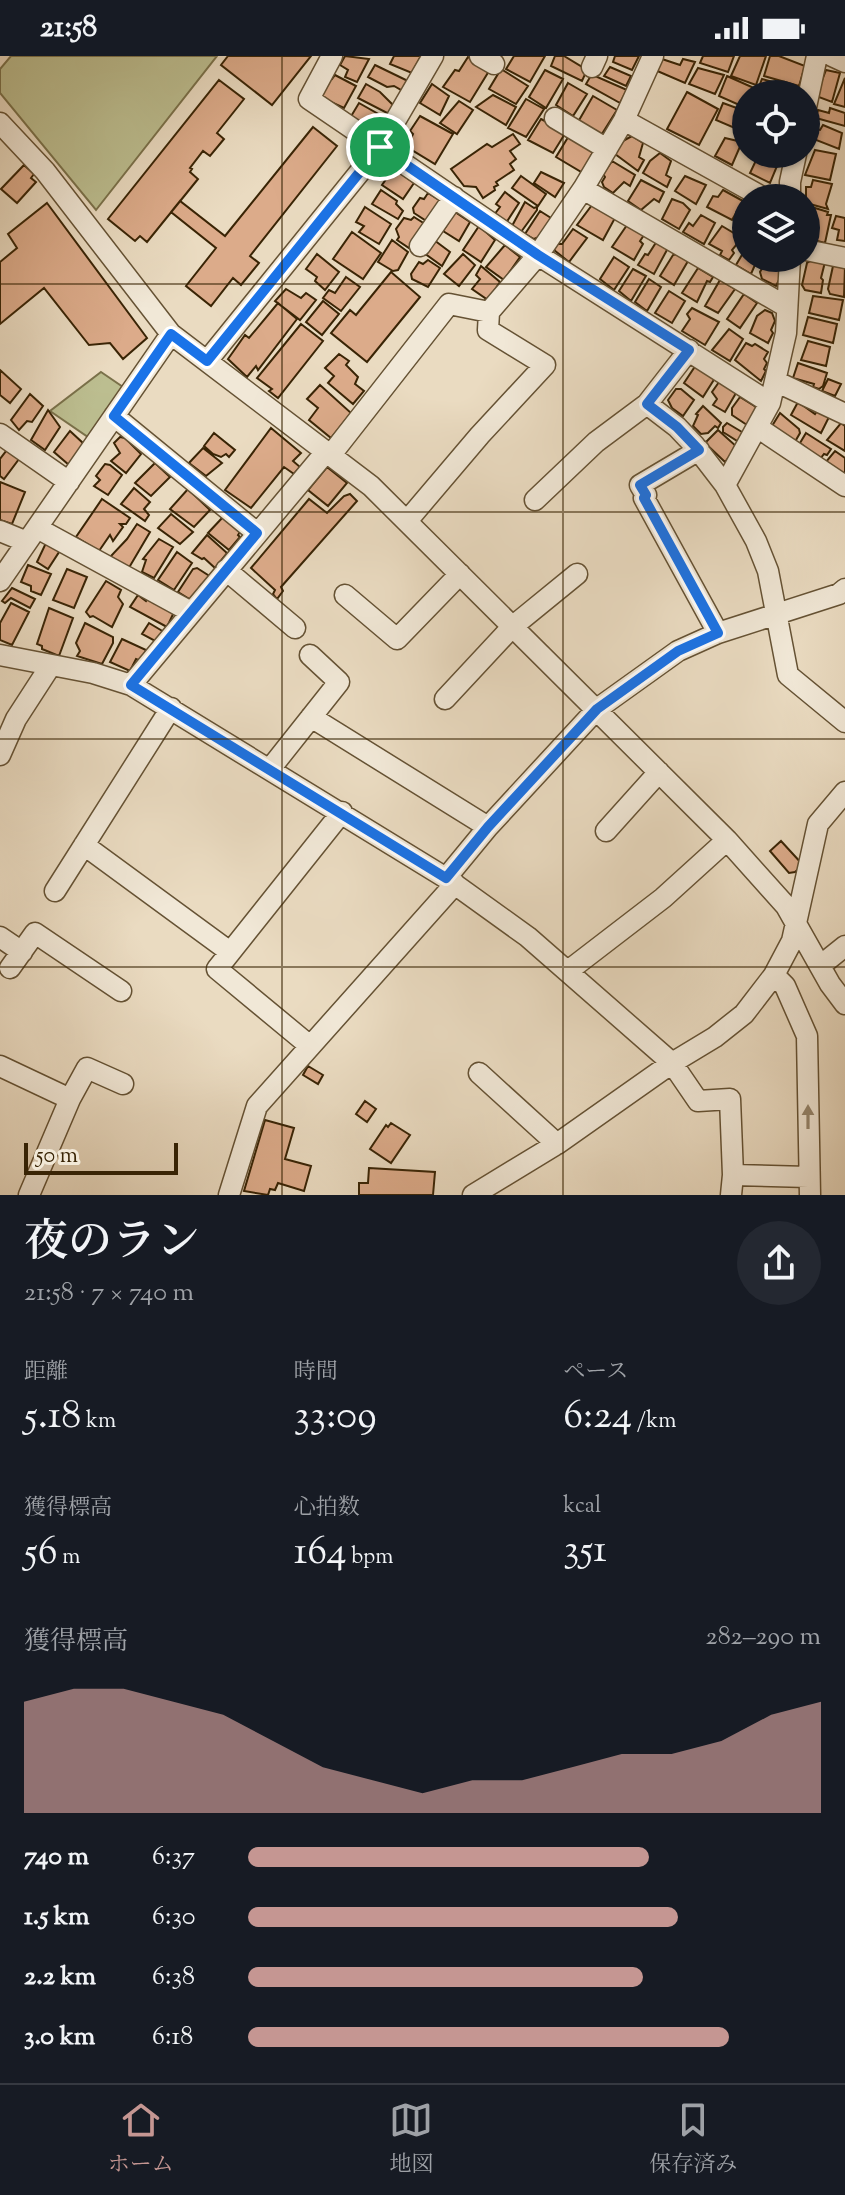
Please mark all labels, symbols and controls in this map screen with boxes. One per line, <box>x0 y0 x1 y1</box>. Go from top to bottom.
text: 21:58 <box>40 7 97 50</box>
map controls <box>732 80 820 272</box>
button: locate <box>732 80 820 168</box>
pin <box>346 113 414 181</box>
icon: arrive <box>358 125 402 169</box>
button: layers <box>732 184 820 272</box>
one-way arrow <box>802 1104 814 1129</box>
scale bar <box>24 1139 178 1175</box>
text: 50 m <box>36 1141 78 1173</box>
text: 夜のラン <box>24 1213 200 1276</box>
button: share <box>737 1221 821 1305</box>
text: 21:58 · 7 × 740 m <box>24 1275 194 1312</box>
text: 距離 <box>24 1357 68 1389</box>
text: 時間 <box>294 1357 338 1389</box>
text: ペース <box>563 1357 628 1389</box>
text: 5.18 <box>24 1389 81 1446</box>
text: 33:09 <box>294 1389 377 1446</box>
text: 6:24 <box>563 1389 632 1446</box>
text: km <box>81 1406 116 1438</box>
text: /km <box>632 1406 677 1438</box>
text: kcal <box>563 1491 601 1523</box>
text: 獲得標高 <box>24 1493 112 1525</box>
text: 心拍数 <box>294 1493 360 1525</box>
text: 351 <box>563 1523 607 1580</box>
text: 56 <box>24 1525 58 1582</box>
text: 164 <box>294 1525 347 1582</box>
text: m <box>58 1542 80 1574</box>
text: bpm <box>347 1542 393 1574</box>
text: 282–290 m <box>706 1619 821 1656</box>
text: 獲得標高 <box>24 1624 128 1661</box>
text: 740 m <box>24 1839 89 1876</box>
text: 6:37 <box>152 1839 195 1876</box>
text: 1.5 km <box>24 1899 90 1936</box>
text: 6:30 <box>152 1899 195 1936</box>
text: 2.2 km <box>24 1959 96 1996</box>
text: 6:38 <box>152 1959 195 1996</box>
text: 3.0 km <box>24 2019 95 2056</box>
text: 6:18 <box>152 2019 193 2056</box>
tab: ホーム <box>108 2098 174 2182</box>
tab: 地図 <box>389 2098 433 2182</box>
tab: 保存済み <box>649 2098 737 2182</box>

